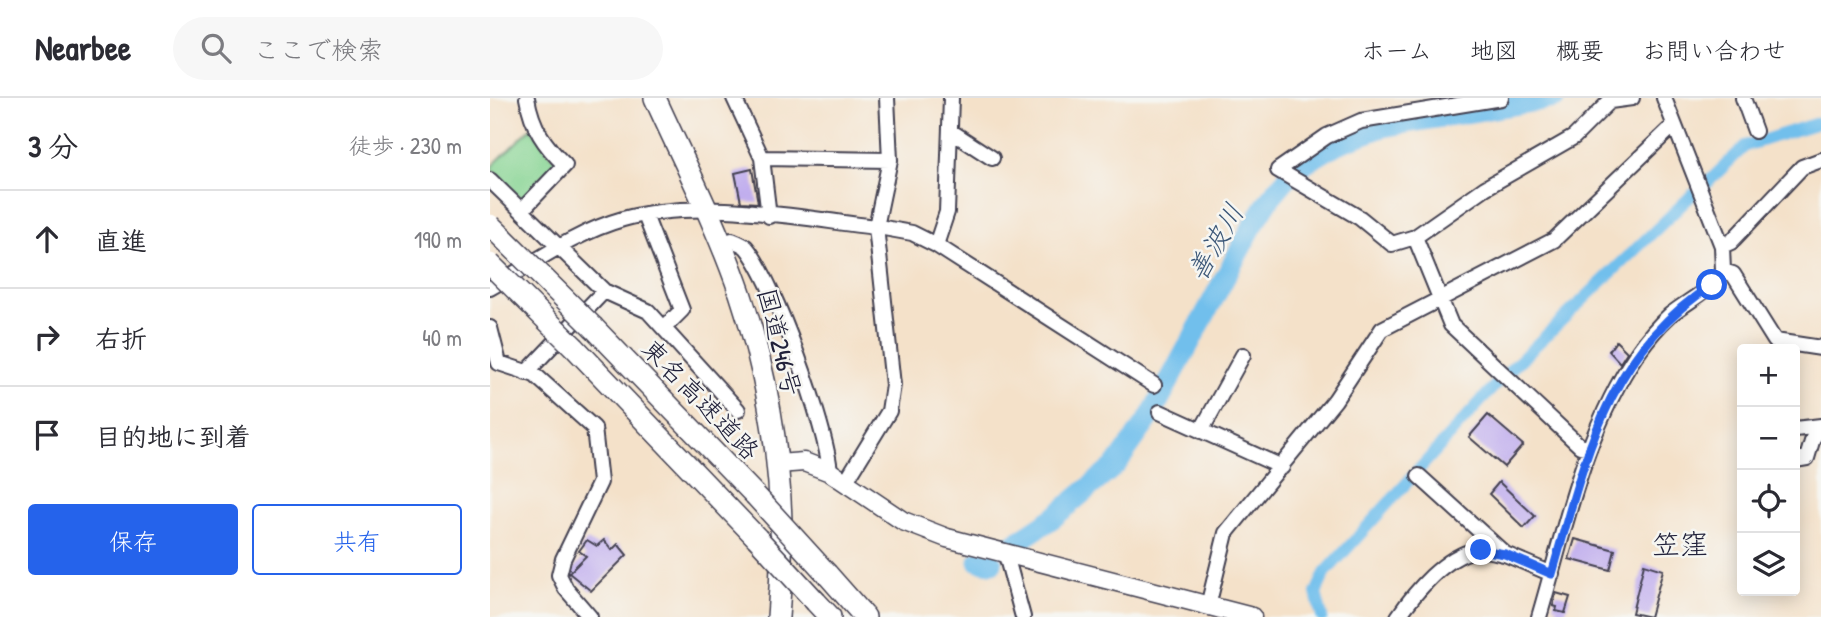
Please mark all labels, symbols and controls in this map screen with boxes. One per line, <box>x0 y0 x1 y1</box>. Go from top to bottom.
search box <box>173 17 663 80</box>
text: Nearbee <box>35 26 131 70</box>
icon: search <box>197 29 235 67</box>
text: ここで検索 <box>253 32 383 67</box>
text: ホーム <box>1361 34 1432 66</box>
text: 地図 <box>1470 34 1518 66</box>
text: 概要 <box>1556 34 1604 66</box>
text: お問い合わせ <box>1642 34 1786 66</box>
text: 3 分 <box>28 126 78 166</box>
text: 徒歩 · 230 m <box>349 130 462 161</box>
water label: 善波川 <box>1178 196 1252 288</box>
icon: ahead <box>28 220 66 258</box>
text: 直進 <box>95 223 147 258</box>
text: 190 m <box>414 224 462 255</box>
route start <box>1696 269 1727 300</box>
street label: 国道246号 <box>750 284 810 400</box>
icon: right <box>28 318 66 356</box>
text: 右折 <box>95 321 147 356</box>
text: 40 m <box>422 322 462 353</box>
street label: 東名高速道路 <box>634 331 768 467</box>
map controls <box>1737 344 1800 596</box>
button: + <box>1737 344 1800 407</box>
button: − <box>1737 407 1800 470</box>
icon: arrive <box>28 416 66 454</box>
text: 目的地に到着 <box>95 419 251 454</box>
button: locate <box>1737 470 1800 533</box>
button: 保存 <box>28 504 238 575</box>
button: 共有 <box>252 504 462 575</box>
district label: 笠窪 <box>1652 525 1708 563</box>
button: layers <box>1737 533 1800 596</box>
route end <box>1465 534 1496 565</box>

